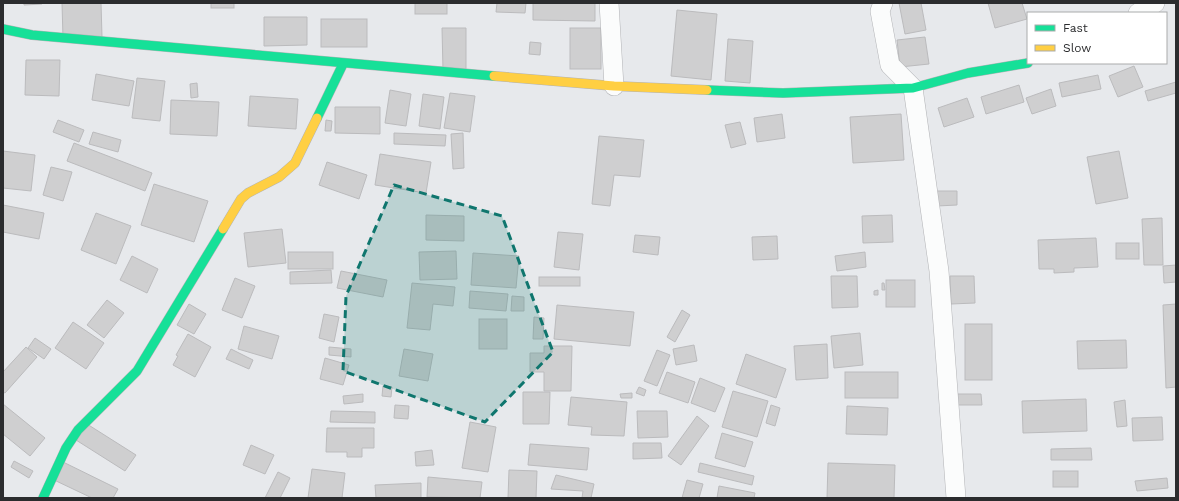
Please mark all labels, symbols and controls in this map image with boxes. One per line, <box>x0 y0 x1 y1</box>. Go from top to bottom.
legend <box>1027 12 1167 64</box>
text: Fast <box>1063 21 1088 35</box>
text: Slow <box>1063 41 1091 55</box>

